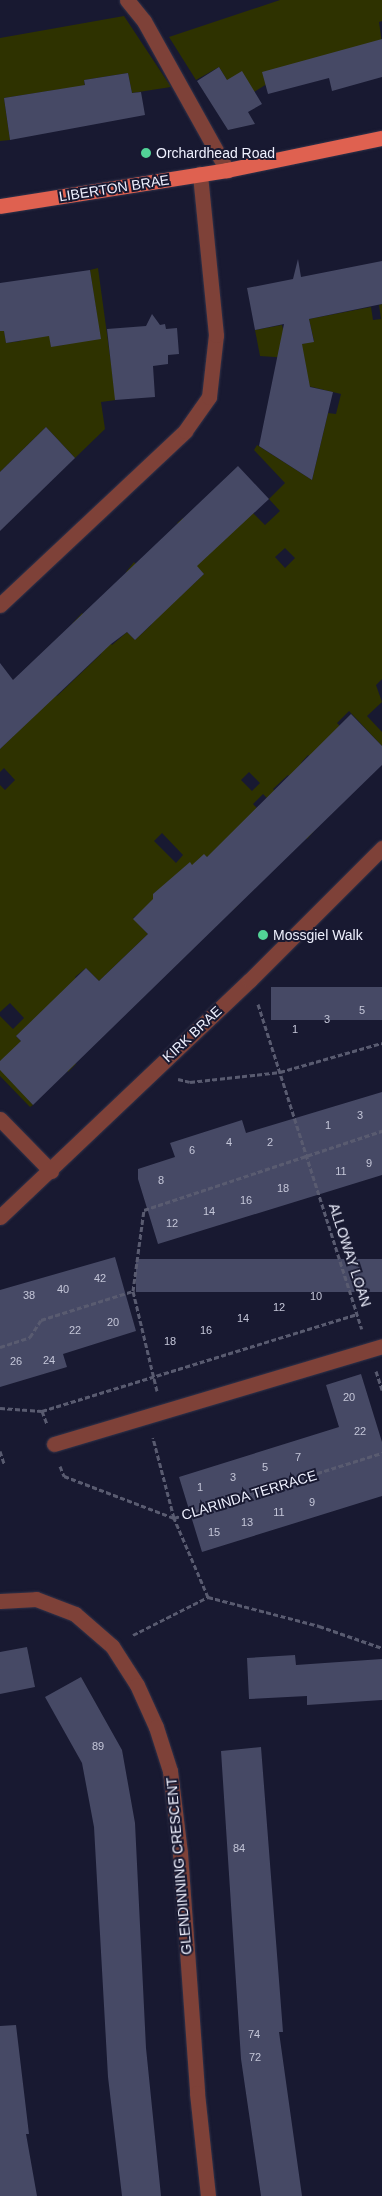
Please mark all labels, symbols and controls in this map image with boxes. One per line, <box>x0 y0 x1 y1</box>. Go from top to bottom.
place label: Orchardhead Road <box>156 145 275 161</box>
marker: Orchardhead Road <box>140 147 152 159</box>
street label: LIBERTON BRAE <box>58 171 170 205</box>
place label: Mossgiel Walk <box>273 927 363 943</box>
marker: Mossgiel Walk <box>257 929 269 941</box>
street label: KIRK BRAE <box>159 1002 225 1066</box>
house number: 5 <box>359 1003 365 1017</box>
house number: 3 <box>324 1012 330 1026</box>
house number: 1 <box>292 1022 298 1036</box>
house number: 3 <box>357 1108 363 1122</box>
house number: 1 <box>325 1118 331 1132</box>
house number: 4 <box>226 1135 232 1149</box>
house number: 2 <box>267 1135 273 1149</box>
house number: 6 <box>189 1143 195 1157</box>
house number: 9 <box>366 1156 372 1170</box>
house number: 11 <box>335 1164 347 1178</box>
house number: 8 <box>158 1173 164 1187</box>
house number: 18 <box>277 1181 289 1195</box>
house number: 16 <box>240 1193 252 1207</box>
street label: ALLOWAY LOAN <box>325 1201 375 1309</box>
house number: 14 <box>203 1204 215 1218</box>
house number: 12 <box>166 1216 178 1230</box>
house number: 42 <box>94 1271 106 1285</box>
house number: 40 <box>57 1282 69 1296</box>
house number: 38 <box>23 1288 35 1302</box>
house number: 10 <box>310 1289 322 1303</box>
house number: 12 <box>273 1300 285 1314</box>
house number: 14 <box>237 1311 249 1325</box>
house number: 20 <box>107 1315 119 1329</box>
house number: 22 <box>69 1323 81 1337</box>
house number: 16 <box>200 1323 212 1337</box>
house number: 18 <box>164 1334 176 1348</box>
house number: 24 <box>43 1353 55 1367</box>
house number: 26 <box>10 1354 22 1368</box>
house number: 20 <box>343 1390 355 1404</box>
house number: 22 <box>354 1424 366 1438</box>
house number: 7 <box>295 1450 301 1464</box>
house number: 5 <box>262 1460 268 1474</box>
street label: CLARINDA TERRACE <box>179 1466 319 1524</box>
house number: 3 <box>230 1470 236 1484</box>
house number: 1 <box>197 1480 203 1494</box>
house number: 9 <box>309 1495 315 1509</box>
house number: 11 <box>273 1505 285 1519</box>
house number: 13 <box>241 1515 253 1529</box>
house number: 15 <box>208 1525 220 1539</box>
house number: 89 <box>92 1739 104 1753</box>
street label: GLENDINNING CRESCENT <box>163 1777 195 1955</box>
house number: 84 <box>233 1841 245 1855</box>
house number: 74 <box>248 2027 260 2041</box>
house number: 72 <box>249 2050 261 2064</box>

